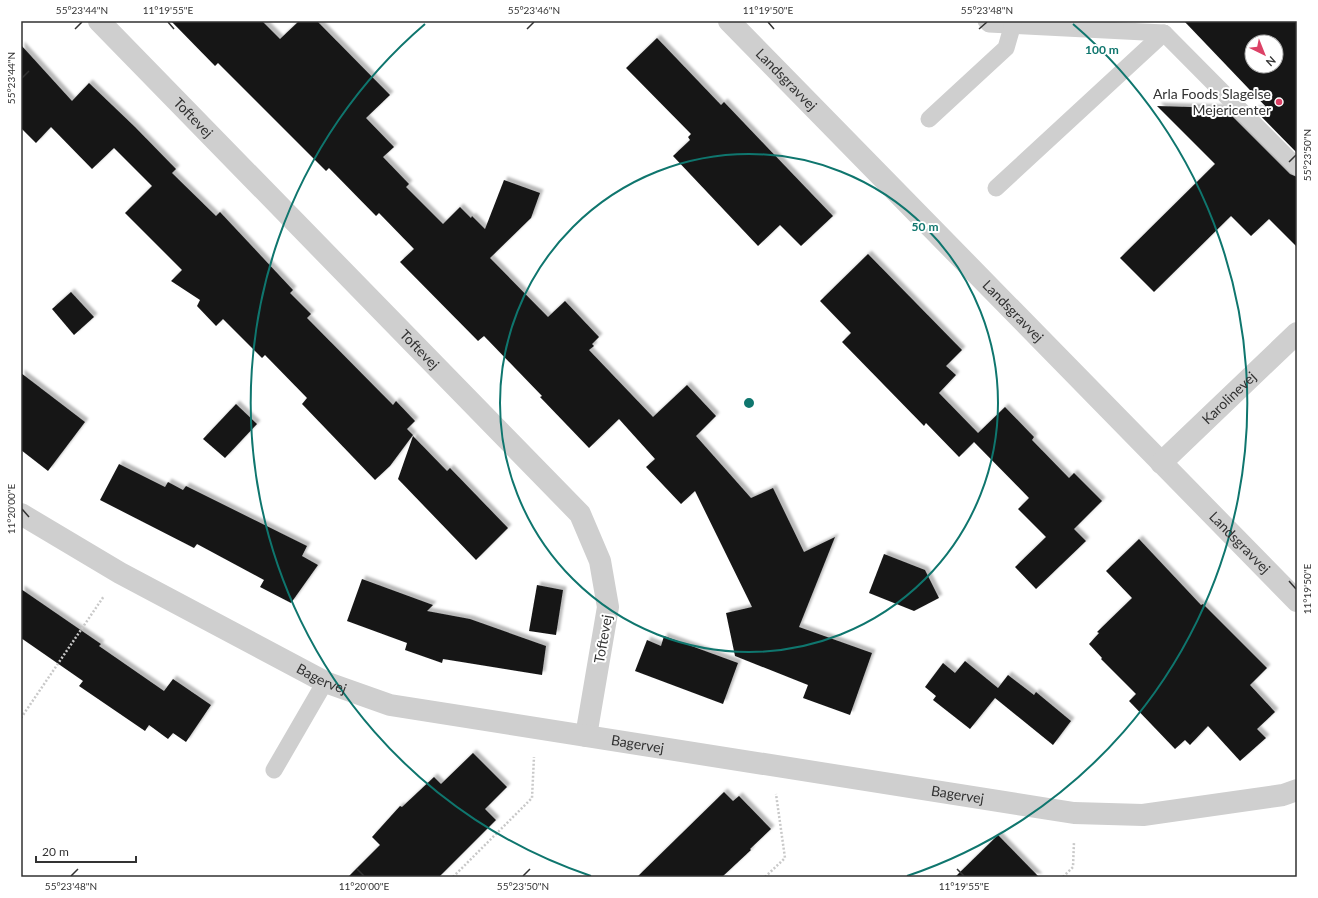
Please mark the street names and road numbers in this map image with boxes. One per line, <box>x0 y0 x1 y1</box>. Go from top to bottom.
street label: Landsgravvej <box>753 45 821 114</box>
street label: Toftevej <box>170 94 217 141</box>
street label: Landsgravvej <box>979 276 1047 345</box>
street label: Toftevej <box>397 326 443 373</box>
street label: Karolinevej <box>1198 368 1259 428</box>
street label: Landsgravvej <box>1206 508 1274 577</box>
street label: Toftevej <box>590 613 615 664</box>
street label: Bagervej <box>294 659 349 697</box>
street label: Bagervej <box>610 731 665 756</box>
street label: Bagervej <box>930 782 985 807</box>

